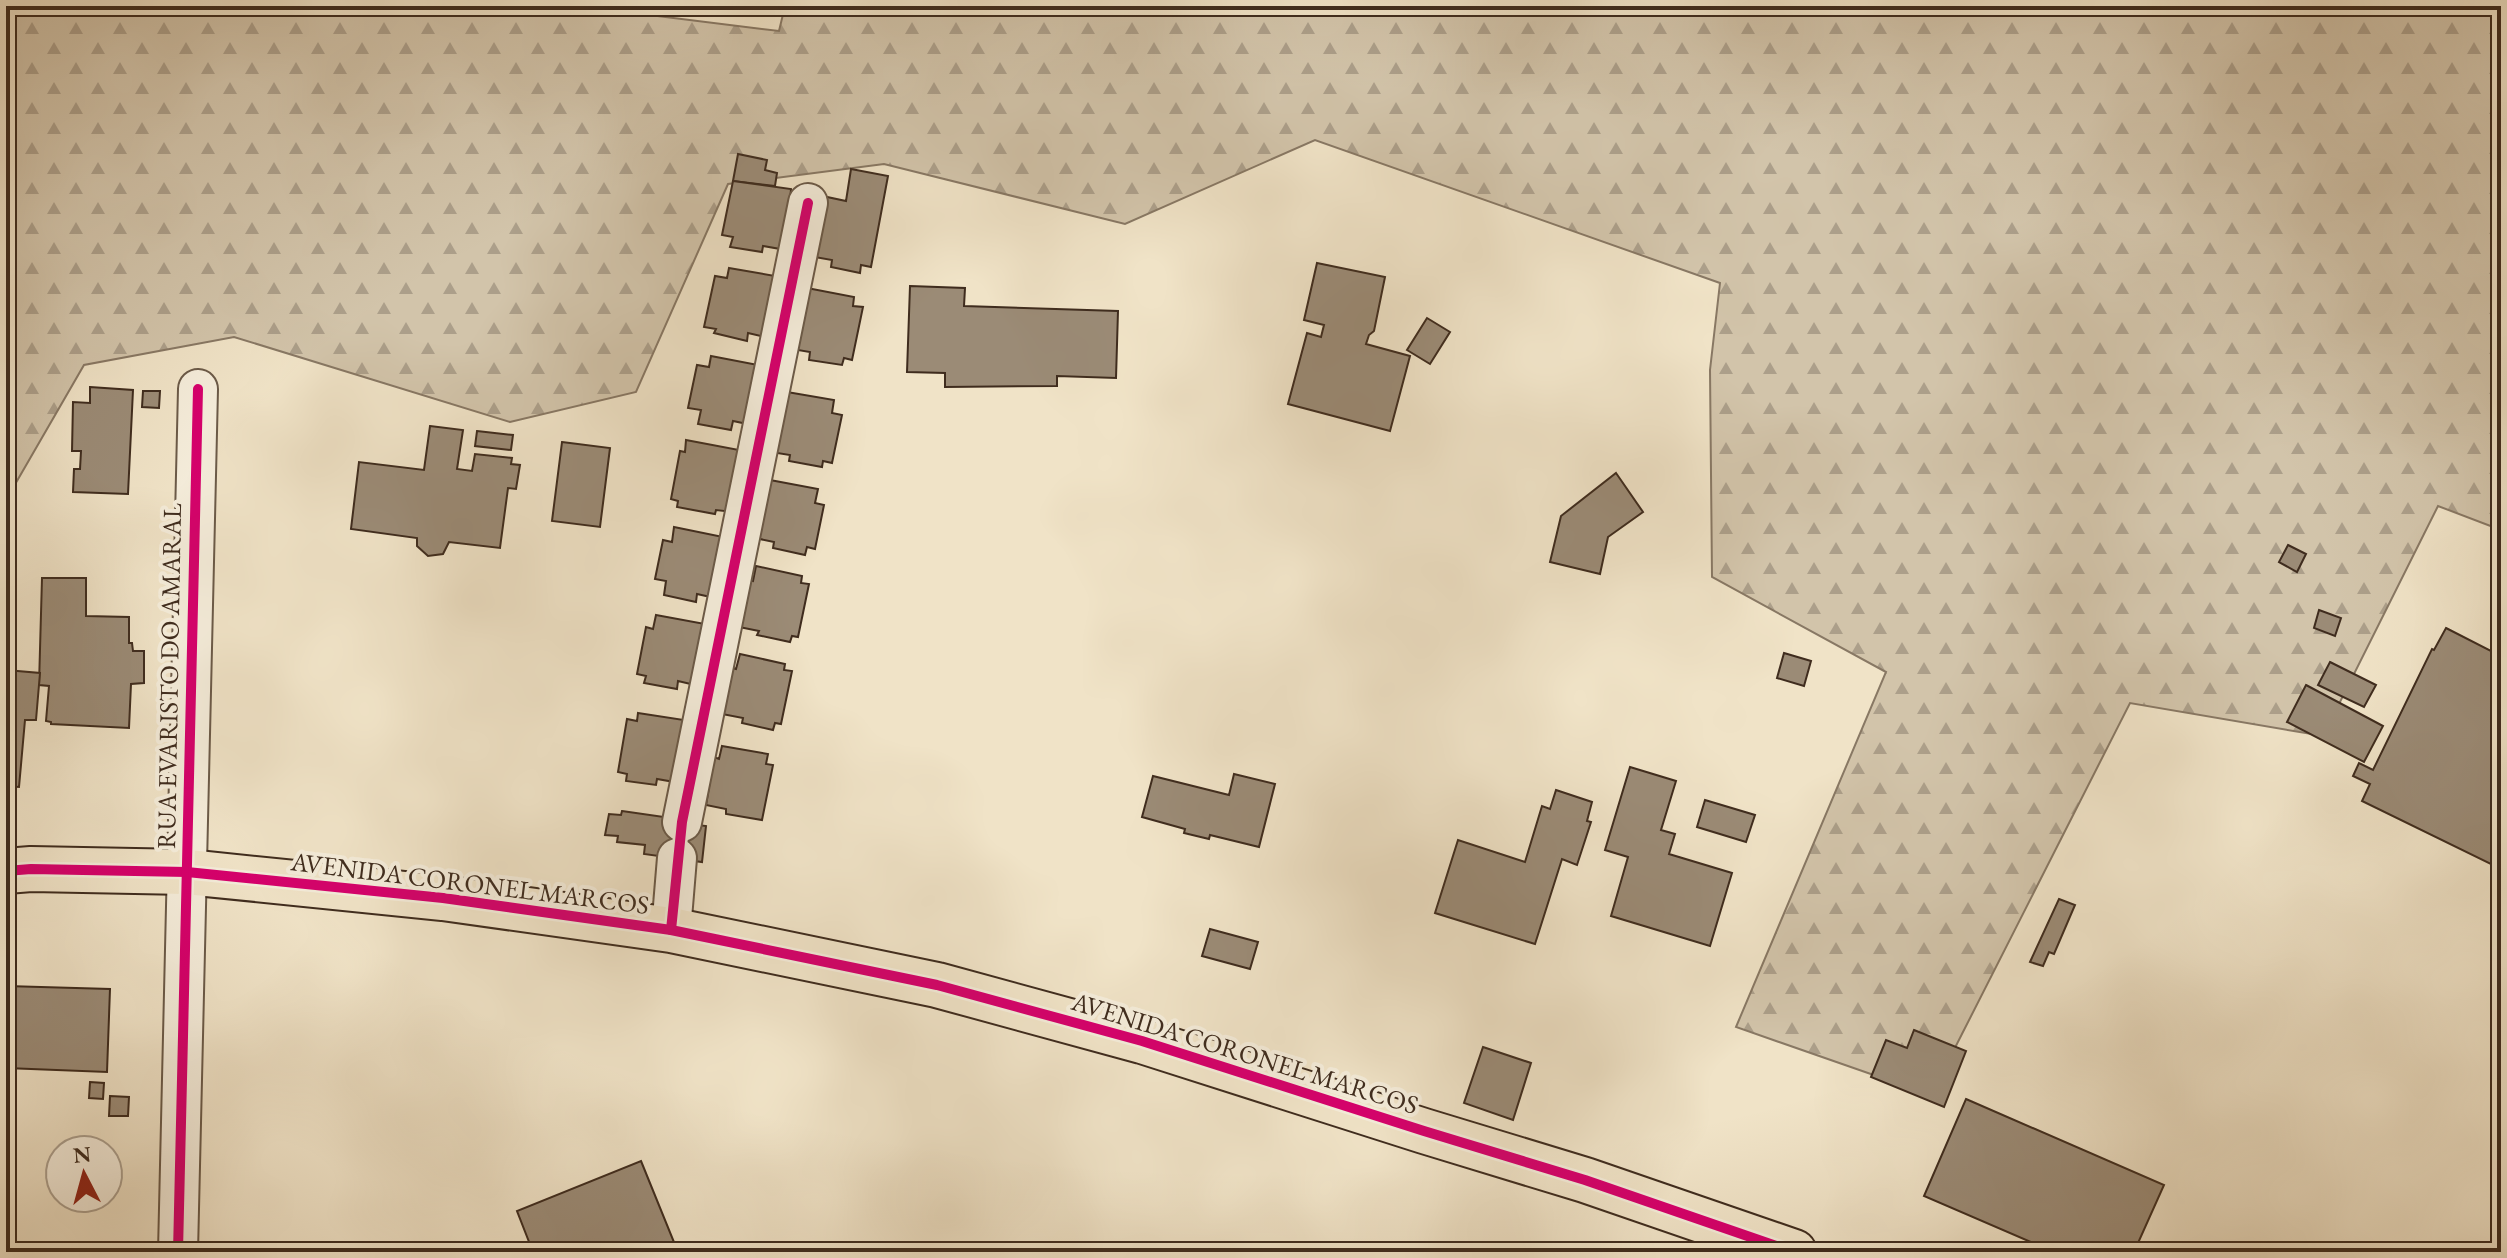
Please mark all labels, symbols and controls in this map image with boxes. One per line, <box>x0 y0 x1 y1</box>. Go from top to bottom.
street label: RUA EVARISTO DO AMARAL <box>149 503 189 849</box>
street label: AVENIDA CORONEL MARCOS <box>288 844 651 922</box>
street label: AVENIDA CORONEL MARCOS <box>1067 984 1422 1122</box>
north arrow <box>44 1134 124 1214</box>
text: N <box>72 1139 93 1170</box>

